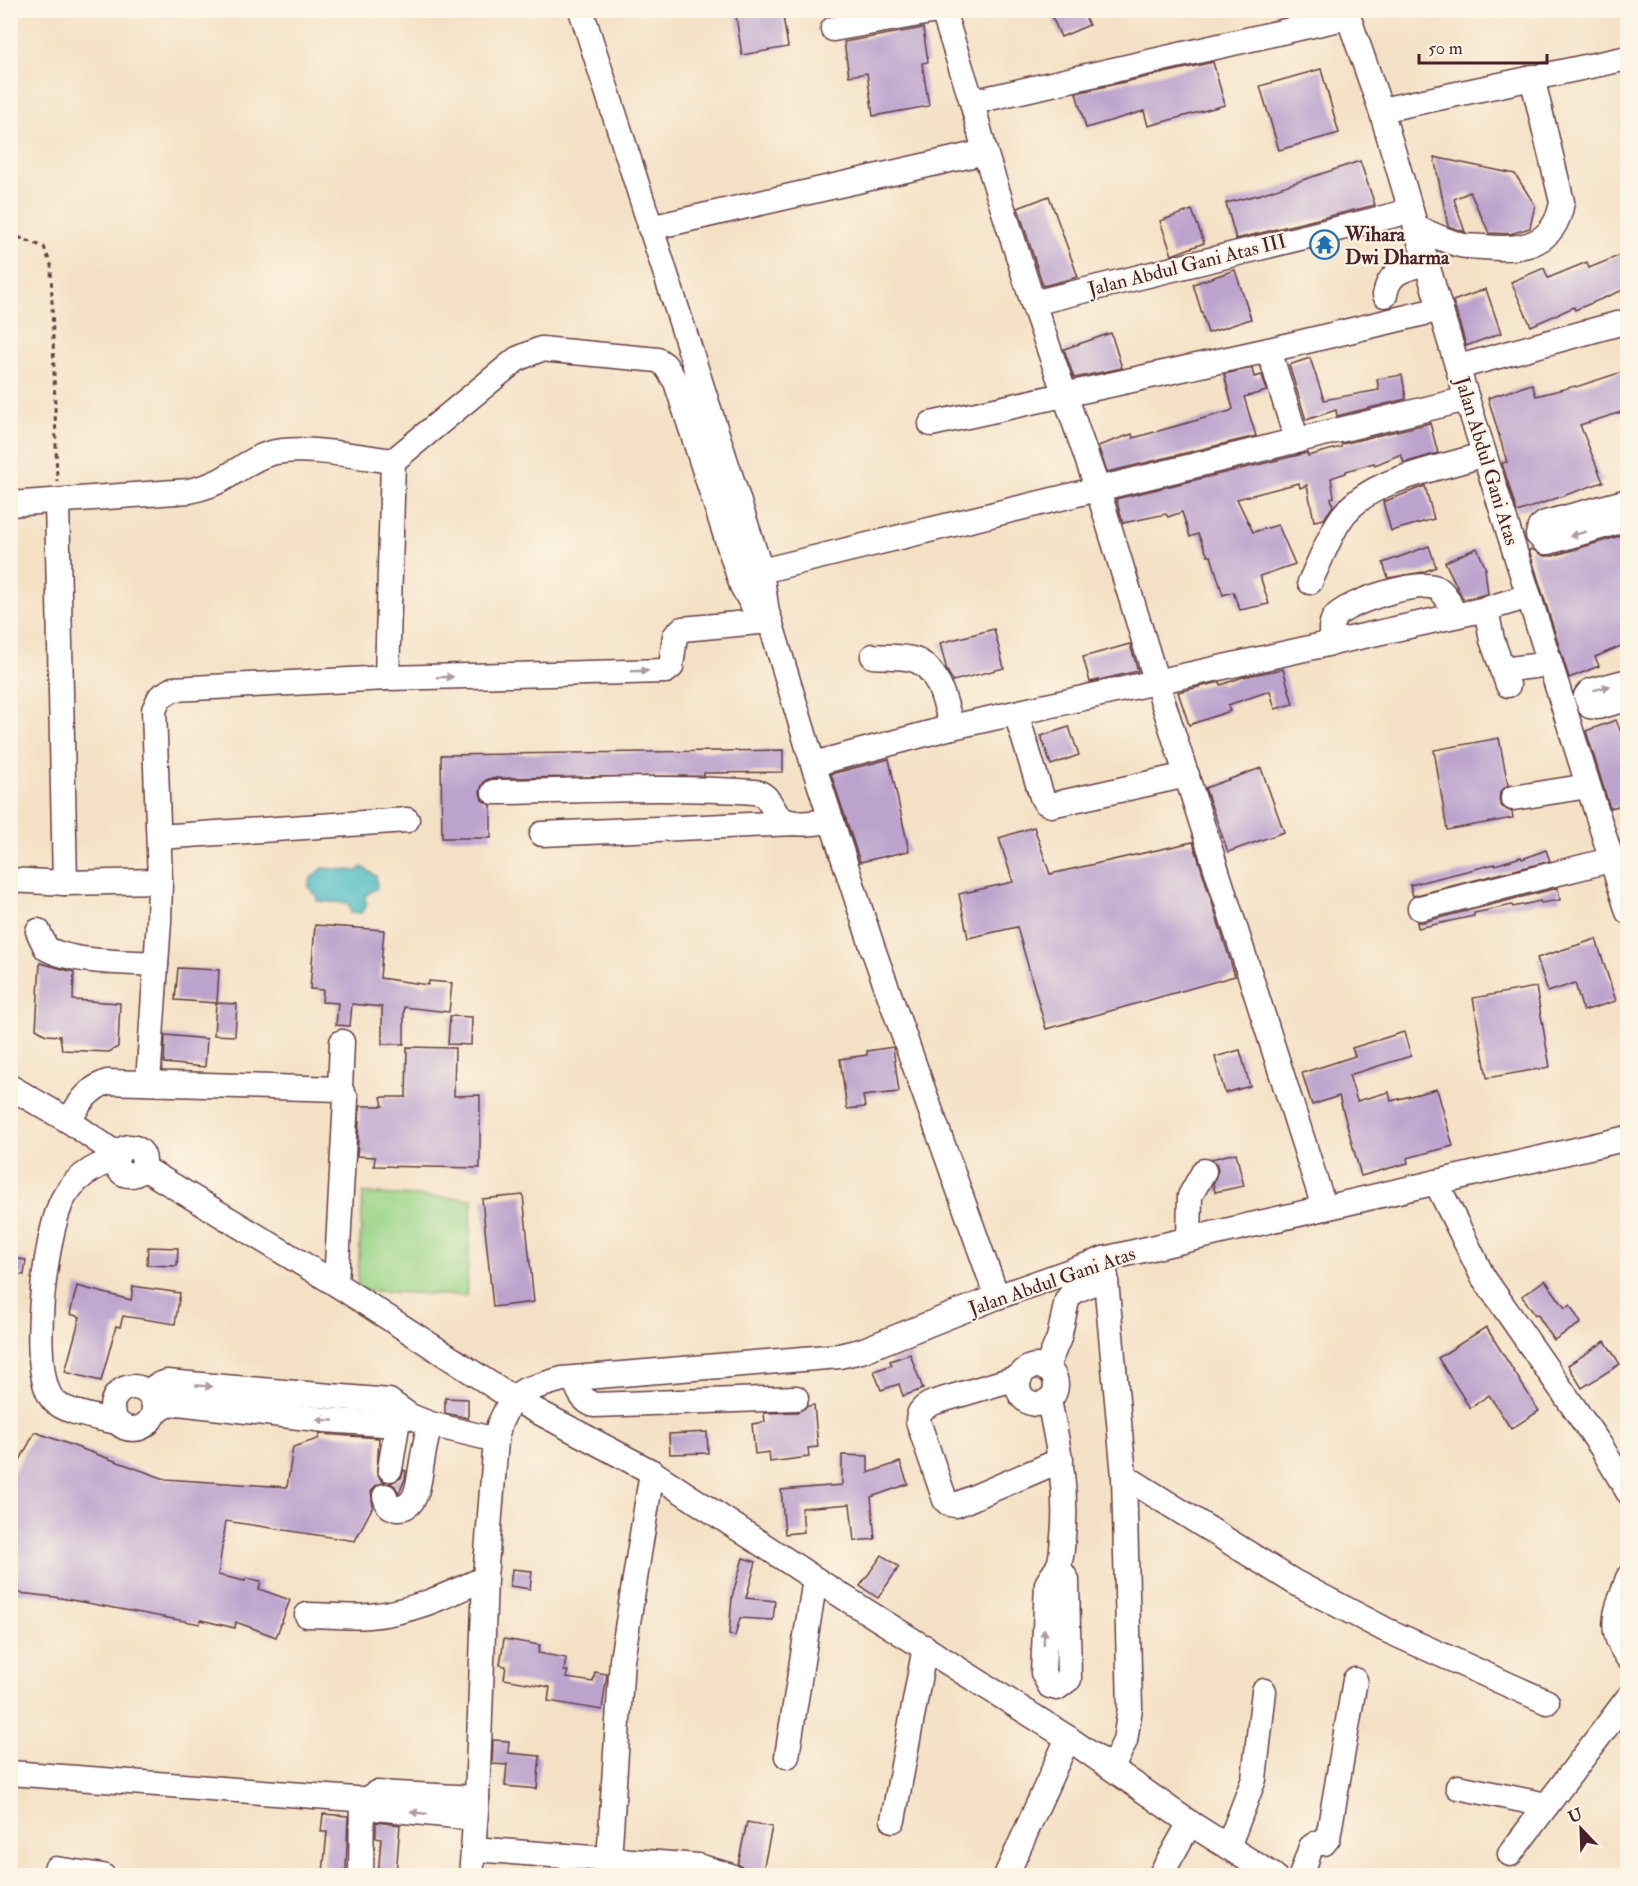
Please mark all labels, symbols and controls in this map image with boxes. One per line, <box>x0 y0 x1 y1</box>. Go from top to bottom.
scale bar <box>1419 27 1546 65</box>
text: 50 m <box>1428 37 1463 60</box>
place label: Wihara Dwi Dharma <box>1344 222 1450 270</box>
street label: Jalan Abdul Gani Atas III <box>1084 228 1289 302</box>
temple icon: Wihara Dwi Dharma <box>1308 229 1340 261</box>
street label: Jalan Abdul Gani Atas <box>1449 373 1525 548</box>
one-way arrow <box>1569 530 1587 539</box>
one-way arrow <box>631 667 650 676</box>
one-way arrow <box>436 672 455 681</box>
one-way arrow <box>1593 683 1611 692</box>
street label: Jalan Abdul Gani Atas <box>964 1241 1139 1322</box>
one-way arrow <box>194 1381 213 1391</box>
one-way arrow <box>315 1415 334 1425</box>
one-way arrow <box>1040 1627 1049 1646</box>
north arrow <box>1551 1799 1611 1859</box>
text: U <box>1565 1804 1586 1828</box>
one-way arrow <box>410 1808 429 1818</box>

